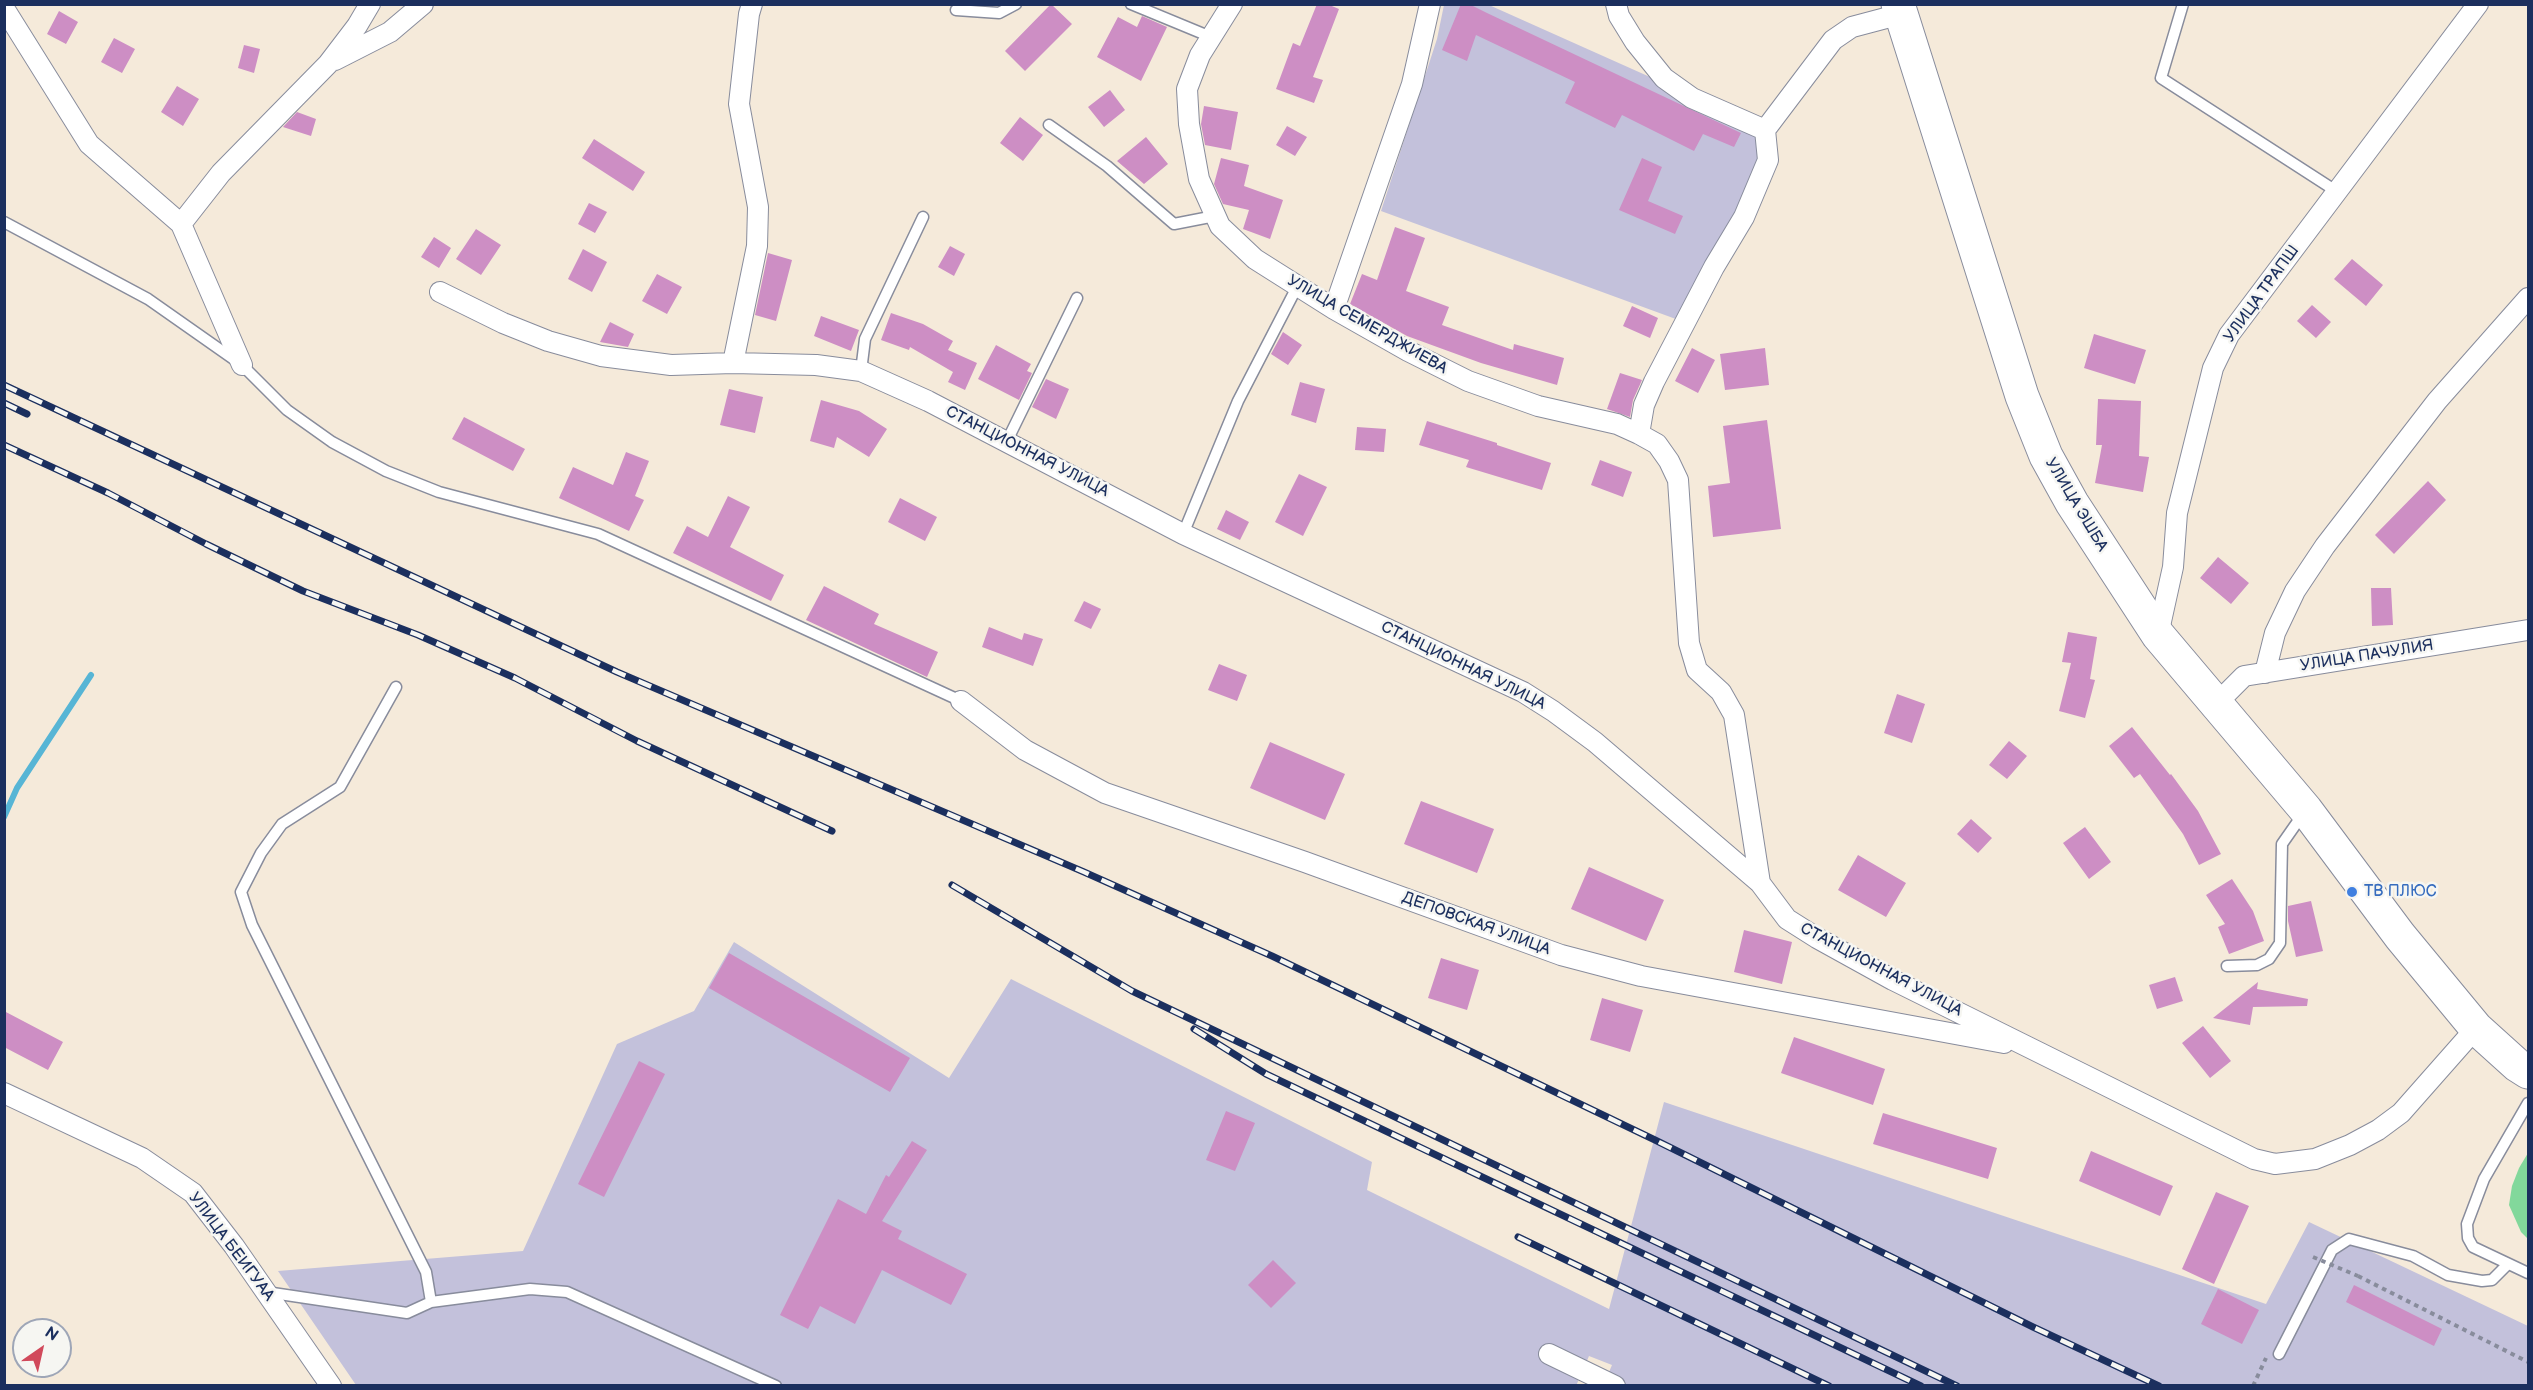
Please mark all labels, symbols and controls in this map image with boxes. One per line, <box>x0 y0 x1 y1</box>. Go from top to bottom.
street label: УЛИЦА ТРАПШ <box>2220 242 2304 346</box>
street label: УЛИЦА СЕМЕРДЖИЕВА <box>1284 271 1450 379</box>
street label: СТАНЦИОННАЯ УЛИЦА <box>942 402 1112 502</box>
street label: УЛИЦА ЭШБА <box>2041 455 2111 555</box>
street label: СТАНЦИОННАЯ УЛИЦА <box>1378 618 1548 714</box>
street label: УЛИЦА ПАЧУЛИЯ <box>2299 636 2435 676</box>
place label: ТВ ПЛЮС <box>2364 882 2436 902</box>
marker: ТВ ПЛЮС <box>2345 885 2359 899</box>
street label: ДЕПОВСКАЯ УЛИЦА <box>1399 888 1553 960</box>
street label: СТАНЦИОННАЯ УЛИЦА <box>1797 919 1965 1021</box>
street label: УЛИЦА БЕИГУАА <box>184 1189 278 1305</box>
north arrow <box>12 1318 72 1378</box>
text: N <box>41 1323 62 1346</box>

